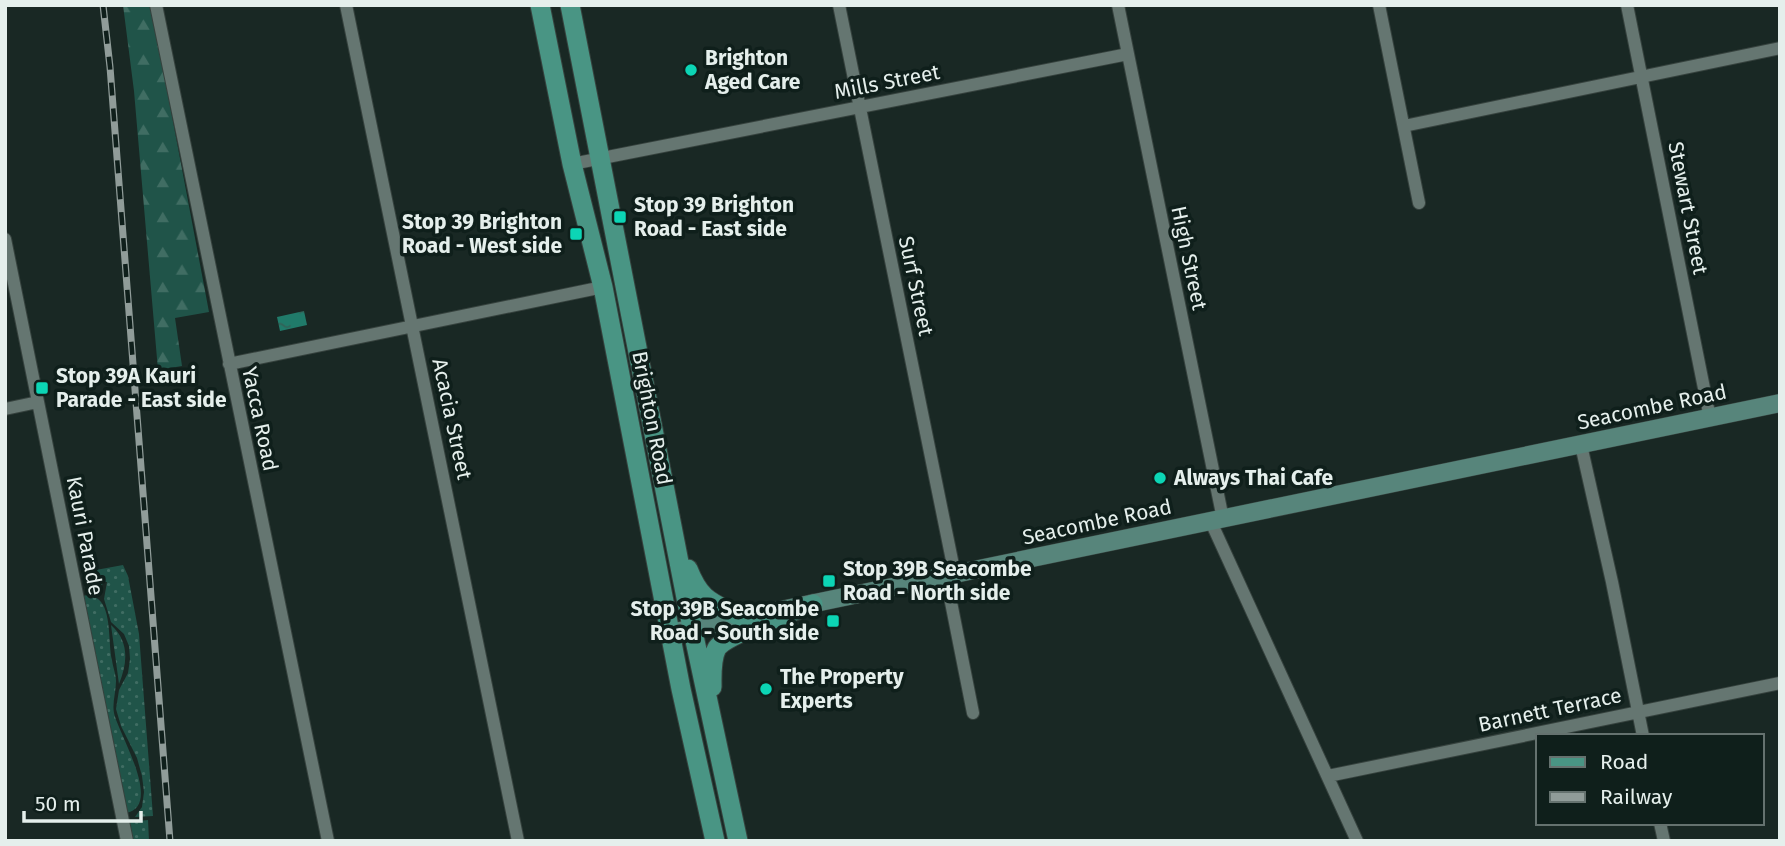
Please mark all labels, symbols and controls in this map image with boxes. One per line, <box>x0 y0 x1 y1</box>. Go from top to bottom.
place label: Brighton Aged Care <box>704 45 801 95</box>
street label: Mills Street <box>832 59 942 105</box>
marker: Brighton Aged Care <box>683 62 699 78</box>
street label: Stewart Street <box>1662 139 1714 277</box>
place label: Stop 39 Brighton Road - East side <box>634 192 794 242</box>
street label: High Street <box>1165 203 1213 313</box>
place label: Stop 39 Brighton Road - West side <box>402 209 562 259</box>
marker: Stop 39 Brighton Road - East side <box>612 209 628 225</box>
marker: Stop 39 Brighton Road - West side <box>568 226 584 242</box>
street label: Surf Street <box>893 234 939 339</box>
street label: Brighton Road <box>626 349 678 487</box>
street label: Acacia Street <box>426 356 478 482</box>
place label: Stop 39A Kauri Parade - East side <box>56 363 227 413</box>
street label: Yacca Road <box>236 364 284 474</box>
street label: Seacombe Road <box>1575 378 1729 436</box>
marker: Stop 39A Kauri Parade - East side <box>34 380 50 396</box>
place label: Always Thai Cafe <box>1173 465 1334 491</box>
marker: Always Thai Cafe <box>1152 470 1168 486</box>
street label: Kauri Parade <box>61 474 109 598</box>
street label: Seacombe Road <box>1020 493 1174 551</box>
place label: Stop 39B Seacombe Road - North side <box>843 556 1032 606</box>
marker: Stop 39B Seacombe Road - North side <box>821 573 837 589</box>
place label: Stop 39B Seacombe Road - South side <box>630 596 819 646</box>
marker: Stop 39B Seacombe Road - South side <box>825 613 841 629</box>
place label: The Property Experts <box>780 664 904 714</box>
marker: The Property Experts <box>758 681 774 697</box>
street label: Barnett Terrace <box>1476 682 1624 738</box>
legend <box>1536 734 1764 825</box>
text: Road <box>1600 749 1648 775</box>
scale bar <box>24 780 142 824</box>
text: Railway <box>1600 784 1673 810</box>
text: 50 m <box>35 791 81 817</box>

